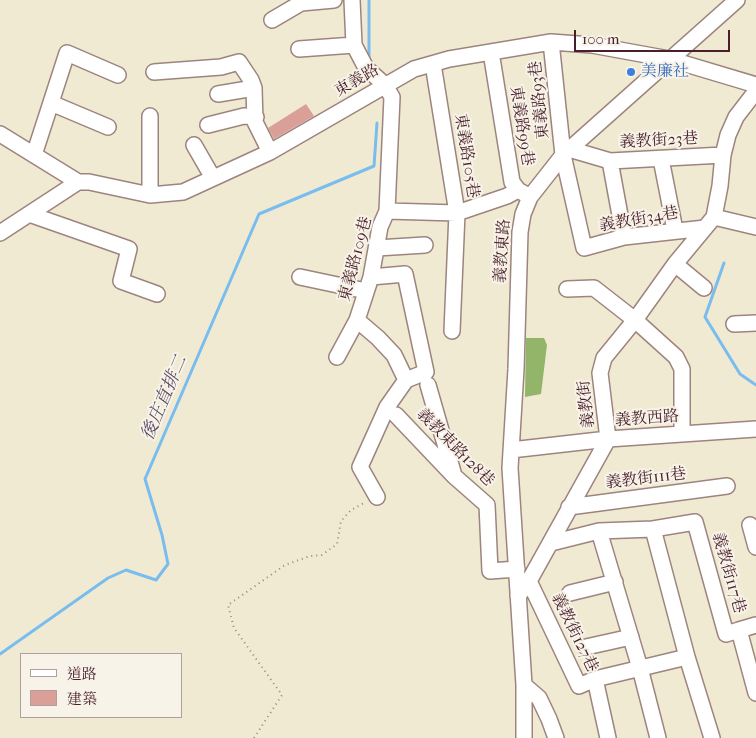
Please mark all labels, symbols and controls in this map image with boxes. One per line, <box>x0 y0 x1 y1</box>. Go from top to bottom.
scale bar <box>576 20 732 52</box>
text: 100 m <box>582 30 620 48</box>
street label: 東義路93巷 <box>526 60 554 140</box>
street label: 東義路 <box>331 61 383 101</box>
place label: 美廉社 <box>641 62 689 82</box>
marker: 美廉社 <box>625 66 637 78</box>
street label: 東義路99巷 <box>505 85 537 167</box>
street label: 東義路105巷 <box>450 112 482 200</box>
street label: 義教街23巷 <box>619 129 699 153</box>
street label: 義教街34巷 <box>598 204 680 236</box>
street label: 東義路109巷 <box>335 215 377 303</box>
street label: 義教東路 <box>491 218 515 284</box>
water label: 後庄直排二 <box>137 352 193 444</box>
street label: 義教街 <box>575 379 599 429</box>
street label: 義教東路128巷 <box>412 405 498 491</box>
street label: 義教西路 <box>614 407 680 431</box>
street label: 義教街111巷 <box>605 465 687 493</box>
street label: 義教街117巷 <box>707 530 749 616</box>
street label: 義教街127巷 <box>547 590 601 676</box>
legend <box>20 653 182 718</box>
text: 道路 <box>67 665 97 683</box>
text: 建築 <box>67 690 97 708</box>

